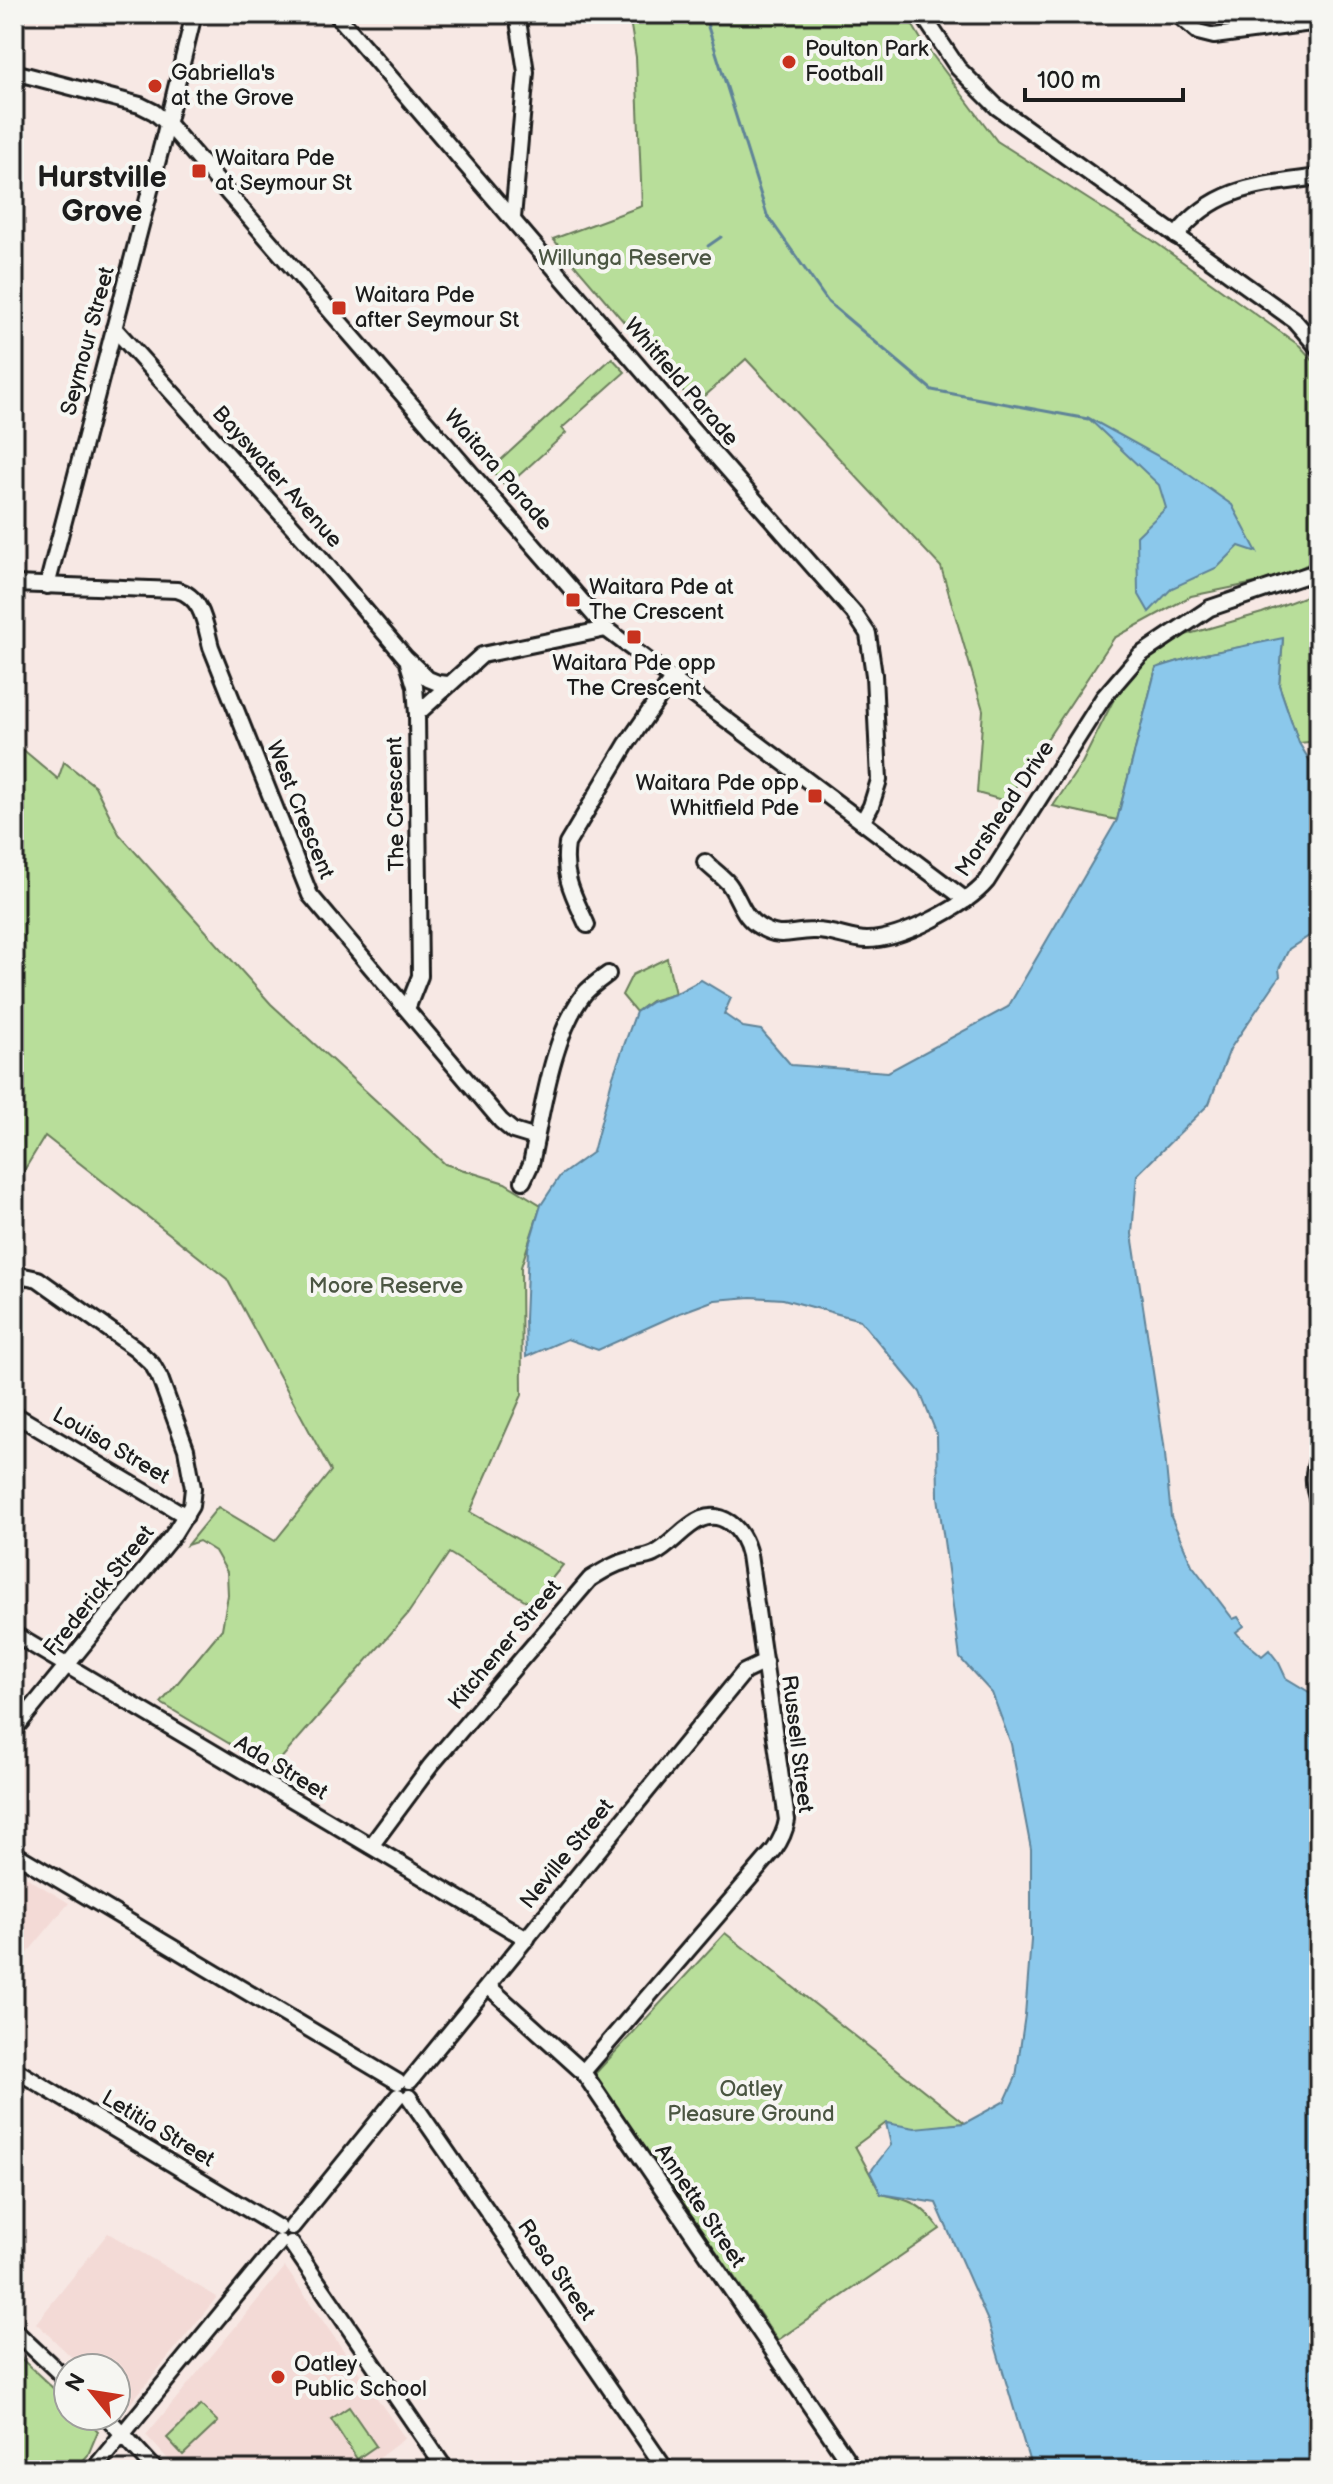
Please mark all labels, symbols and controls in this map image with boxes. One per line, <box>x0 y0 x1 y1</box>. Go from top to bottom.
place label: Poulton Park Football <box>805 36 929 88</box>
scale bar <box>1025 52 1183 102</box>
marker: Poulton Park Football <box>780 53 798 71</box>
place label: Gabriella's at the Grove <box>171 60 294 112</box>
text: 100 m <box>1037 66 1101 95</box>
marker: Gabriella's at the Grove <box>146 77 164 95</box>
place label: Waitara Pde at Seymour St <box>215 145 352 197</box>
district label: Hurstville Grove <box>37 160 167 230</box>
marker: Waitara Pde at Seymour St <box>190 162 208 180</box>
park label: Willunga Reserve <box>538 245 712 272</box>
street label: Seymour Street <box>55 264 121 418</box>
place label: Waitara Pde after Seymour St <box>355 282 519 334</box>
marker: Waitara Pde after Seymour St <box>330 299 348 317</box>
street label: Whitfield Parade <box>618 312 744 452</box>
street label: Bayswater Avenue <box>206 400 348 554</box>
street label: Waitara Parade <box>438 404 558 536</box>
place label: Waitara Pde at The Crescent <box>589 574 734 626</box>
marker: Waitara Pde at The Crescent <box>564 591 582 609</box>
marker: Waitara Pde opp The Crescent <box>625 628 643 646</box>
place label: Waitara Pde opp The Crescent <box>552 650 716 702</box>
street label: The Crescent <box>381 736 411 872</box>
street label: Morshead Drive <box>950 736 1060 882</box>
street label: West Crescent <box>260 737 340 883</box>
place label: Waitara Pde opp Whitfield Pde <box>636 770 799 822</box>
marker: Waitara Pde opp Whitfield Pde <box>806 787 824 805</box>
park label: Moore Reserve <box>309 1273 463 1300</box>
street label: Louisa Street <box>48 1402 175 1491</box>
street label: Frederick Street <box>38 1520 160 1662</box>
street label: Kitchener Street <box>443 1574 567 1716</box>
street label: Russell Street <box>775 1674 819 1815</box>
street label: Ada Street <box>229 1730 333 1806</box>
street label: Neville Street <box>514 1793 620 1914</box>
park label: Oatley Pleasure Ground <box>667 2076 835 2128</box>
street label: Letitia Street <box>97 2085 220 2173</box>
street label: Annette Street <box>649 2139 751 2273</box>
street label: Rosa Street <box>511 2214 601 2326</box>
place label: Oatley Public School <box>294 2351 427 2403</box>
north arrow <box>52 2352 132 2432</box>
marker: Oatley Public School <box>269 2368 287 2386</box>
text: N <box>60 2369 92 2397</box>

